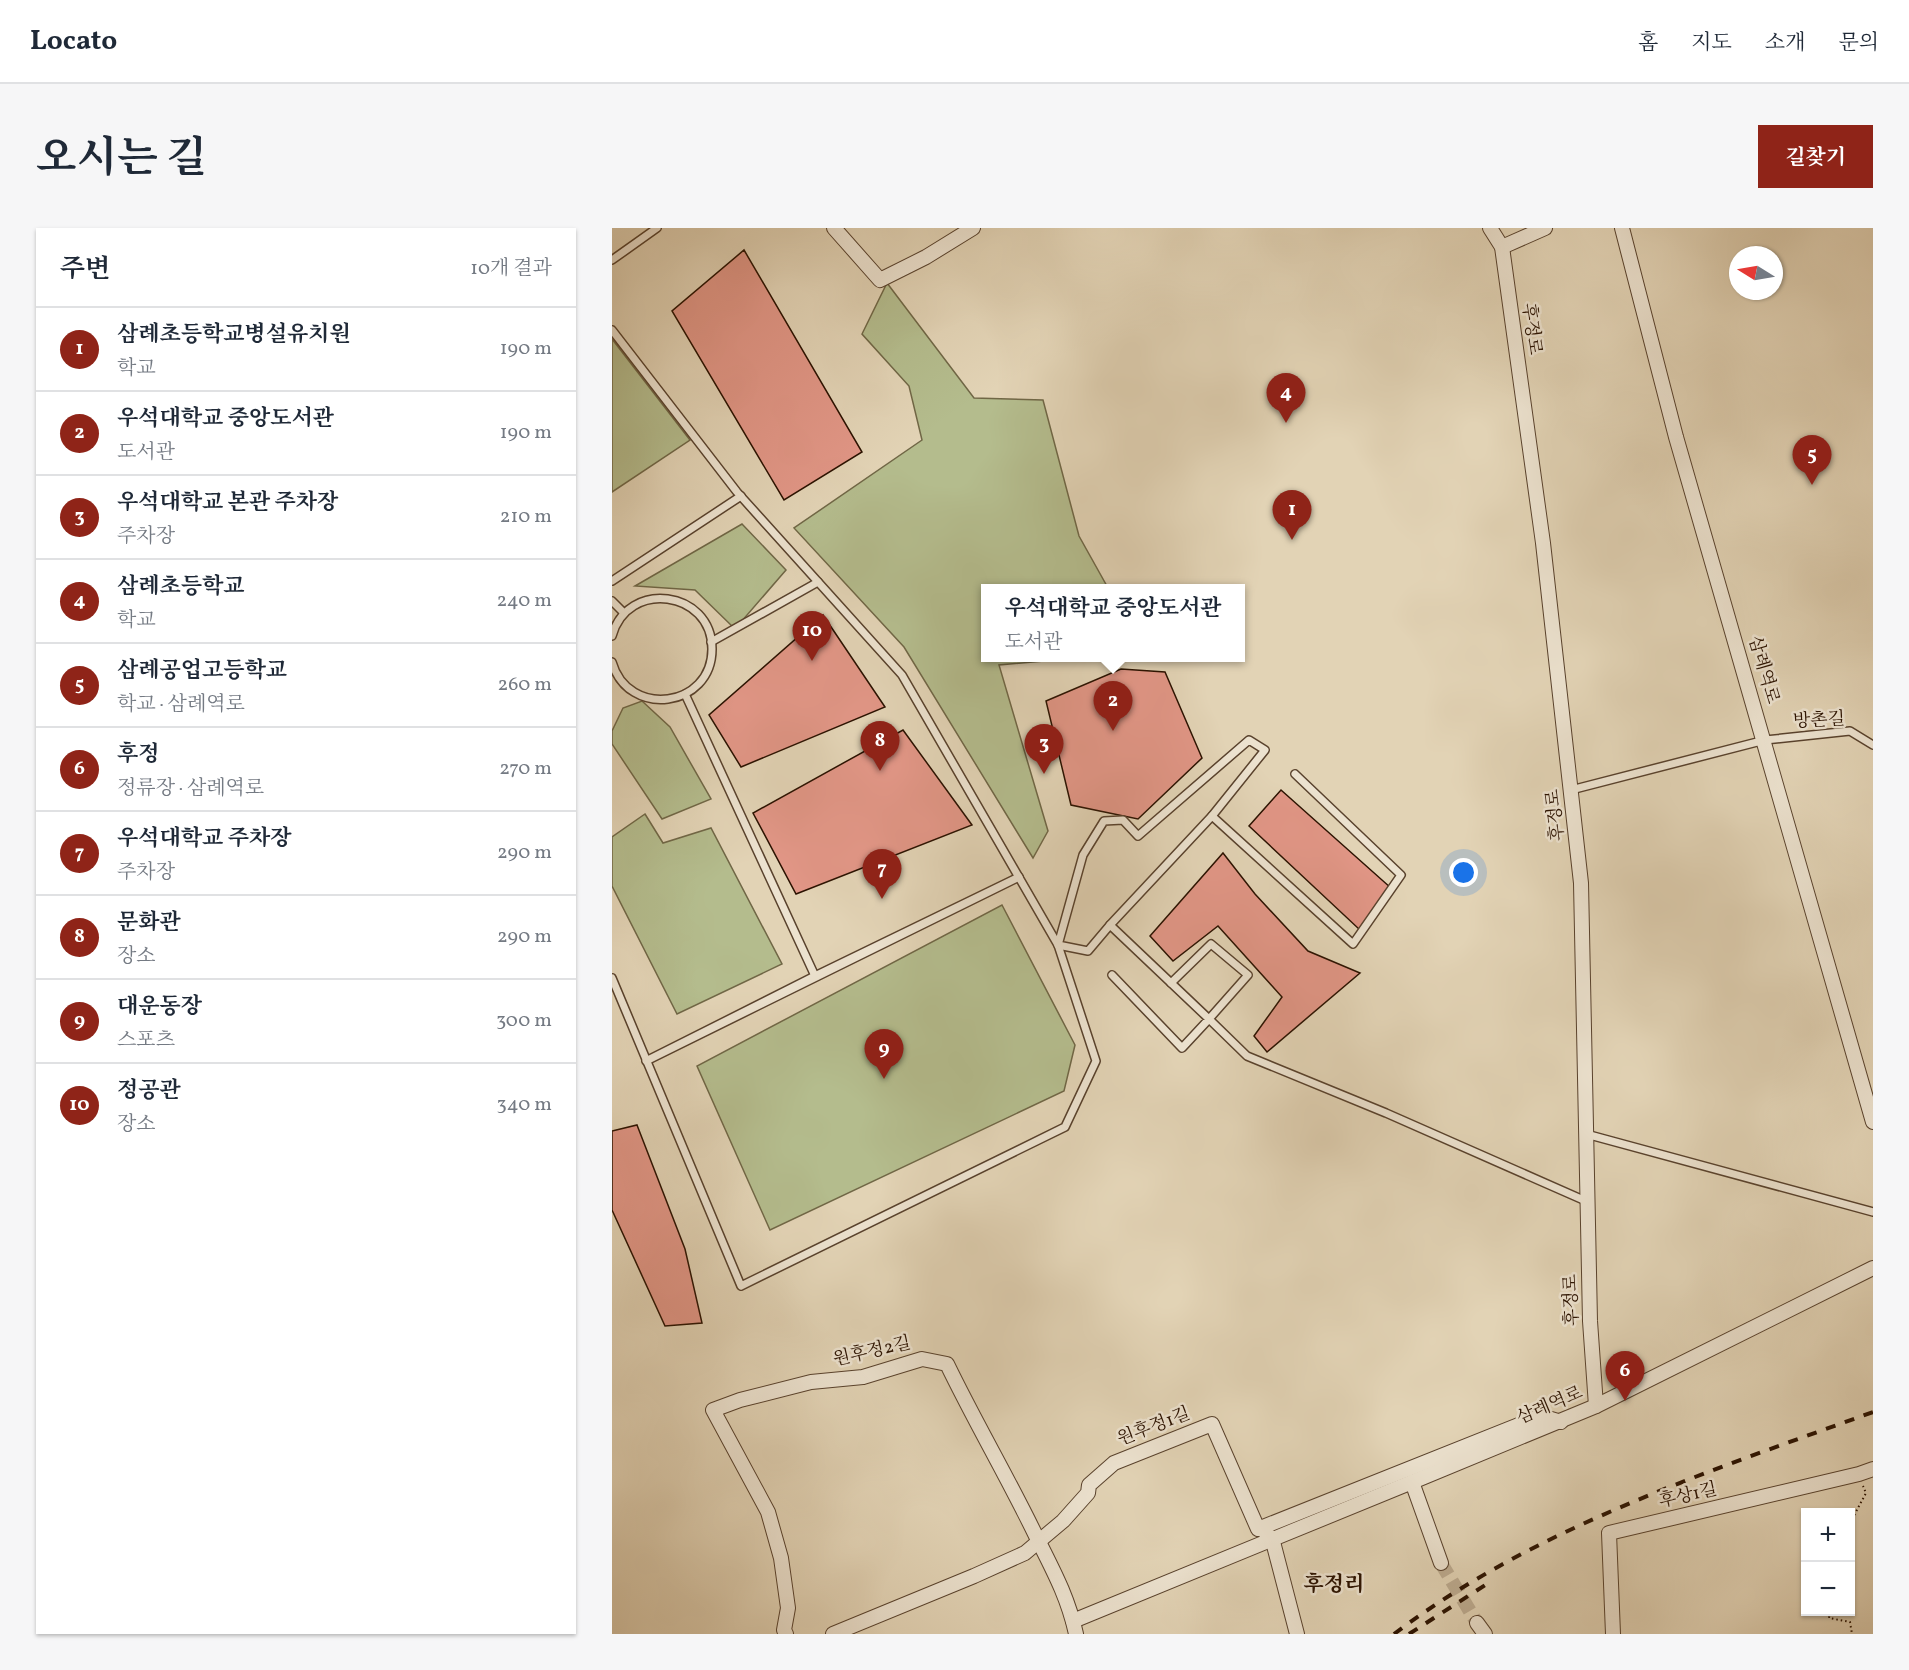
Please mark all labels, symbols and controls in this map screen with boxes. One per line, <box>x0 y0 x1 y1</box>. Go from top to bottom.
text: Locato <box>30 22 117 61</box>
text: 홈 <box>1638 29 1658 58</box>
text: 지도 <box>1691 29 1732 58</box>
text: 소개 <box>1765 29 1805 58</box>
text: 문의 <box>1838 29 1879 58</box>
button: 길찾기 <box>1758 125 1873 188</box>
text: 오시는 길 <box>36 131 207 190</box>
north arrow <box>1729 246 1783 300</box>
text: 주변 <box>60 252 110 288</box>
text: 10개 결과 <box>470 255 552 283</box>
street label: 후정로 <box>1515 301 1547 357</box>
text: 삼례초등학교병설유치원 <box>117 320 351 351</box>
text: 1 <box>75 335 84 363</box>
text: 190 m <box>500 335 552 363</box>
text: 학교 <box>117 355 156 383</box>
pin: 4 <box>1266 374 1306 423</box>
text: 우석대학교 중앙도서관 <box>117 404 334 435</box>
text: 2 <box>74 419 85 447</box>
text: 190 m <box>500 419 552 447</box>
pin: 5 <box>1792 436 1832 485</box>
text: 도서관 <box>117 439 175 467</box>
text: 우석대학교 본관 주차장 <box>117 488 338 519</box>
pin: 1 <box>1272 490 1312 540</box>
text: 3 <box>74 503 85 531</box>
text: 210 m <box>500 503 552 531</box>
text: 주차장 <box>117 523 175 551</box>
text: 삼례초등학교 <box>117 572 245 603</box>
popup <box>981 584 1245 662</box>
text: 4 <box>73 587 86 615</box>
text: 240 m <box>497 587 552 615</box>
text: 우석대학교 중앙도서관 <box>1005 594 1221 625</box>
text: 학교 <box>117 607 156 635</box>
pin: 10 <box>792 612 832 661</box>
text: 도서관 <box>1005 629 1063 657</box>
street label: 삼례역로 <box>1741 633 1785 707</box>
text: 삼례공업고등학교 <box>117 656 287 687</box>
text: 5 <box>75 671 84 699</box>
text: 260 m <box>497 671 552 699</box>
pin: 2 <box>1094 682 1132 731</box>
text: 학교 · 삼례역로 <box>117 691 245 719</box>
street label: 방촌길 <box>1792 707 1846 735</box>
pin: 8 <box>860 722 900 771</box>
pin: 3 <box>1024 724 1064 774</box>
text: 후정 <box>117 740 160 771</box>
text: 6 <box>74 755 85 783</box>
text: 270 m <box>499 755 552 783</box>
text: 정류장 · 삼례역로 <box>117 775 264 803</box>
street label: 후정로 <box>1541 788 1571 842</box>
text: 우석대학교 주차장 <box>117 824 291 855</box>
text: 7 <box>75 839 84 867</box>
text: 290 m <box>497 839 552 867</box>
pin: 7 <box>862 850 902 899</box>
your location <box>1449 858 1478 887</box>
text: 주차장 <box>117 859 175 887</box>
text: 문화관 <box>117 908 181 939</box>
text: 8 <box>74 923 85 951</box>
text: 290 m <box>497 923 552 951</box>
text: 장소 <box>117 943 156 971</box>
text: 대운동장 <box>117 992 202 1023</box>
text: 9 <box>74 1007 85 1035</box>
text: 300 m <box>496 1007 552 1035</box>
text: 스포츠 <box>117 1027 175 1055</box>
pin: 9 <box>864 1030 904 1079</box>
text: 정공관 <box>117 1076 181 1107</box>
text: 10 <box>69 1091 90 1119</box>
text: 340 m <box>496 1091 552 1119</box>
text: 장소 <box>117 1111 156 1139</box>
street label: 후정로 <box>1559 1273 1585 1327</box>
street label: 원후정2길 <box>831 1331 913 1373</box>
pin: 6 <box>1606 1352 1644 1401</box>
street label: 삼례역로 <box>1513 1381 1587 1431</box>
street label: 원후정1길 <box>1114 1402 1194 1452</box>
street label: 후상1길 <box>1656 1477 1720 1515</box>
map controls <box>1801 1508 1855 1616</box>
button: + <box>1801 1508 1855 1562</box>
button: − <box>1801 1562 1855 1616</box>
district label: 후정리 <box>1304 1571 1364 1600</box>

